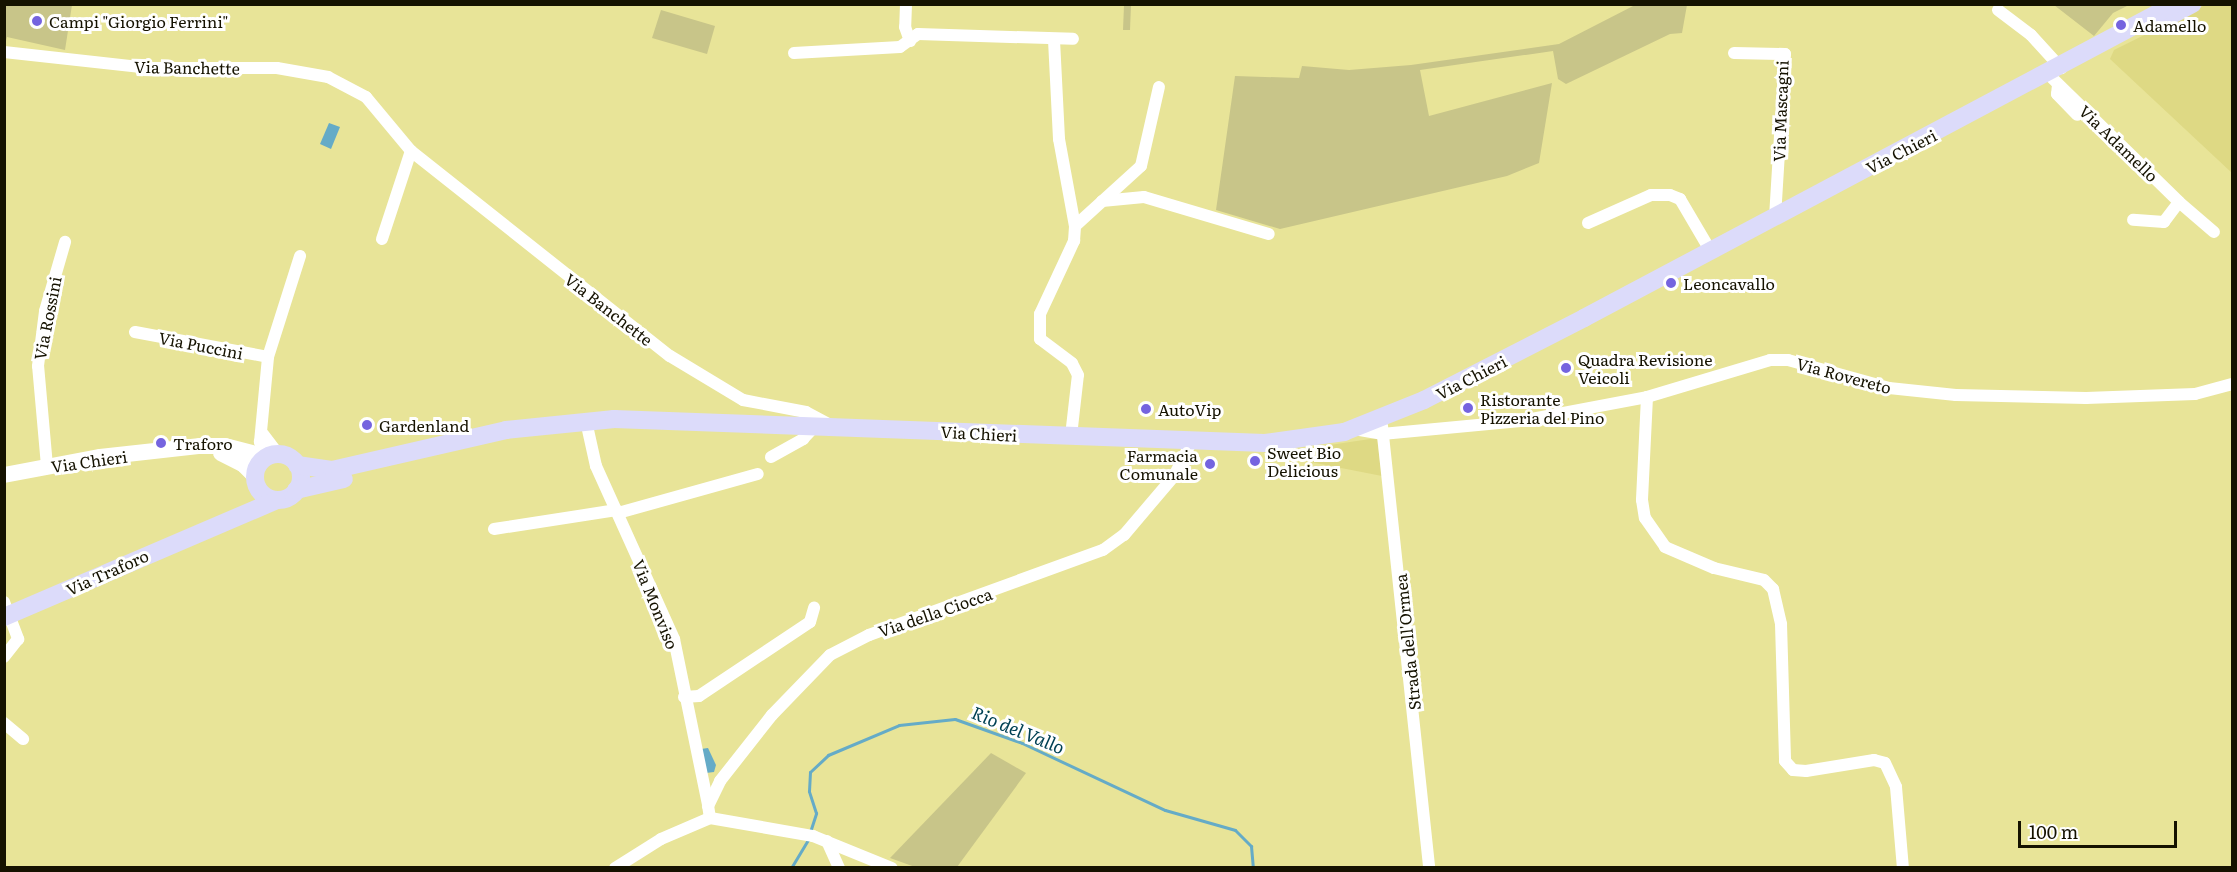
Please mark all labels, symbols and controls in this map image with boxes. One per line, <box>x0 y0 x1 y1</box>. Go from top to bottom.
place label: Campi "Giorgio Ferrini" <box>49 11 228 31</box>
marker: Campi "Giorgio Ferrini" <box>30 14 44 28</box>
place label: Adamello <box>2133 15 2206 35</box>
marker: Adamello <box>2114 18 2128 32</box>
street label: Via Banchette <box>134 56 240 78</box>
street label: Via Mascagni <box>1769 60 1791 162</box>
street label: Via Adamello <box>2076 101 2162 185</box>
street label: Via Chieri <box>1862 125 1940 177</box>
street label: Via Banchette <box>561 269 657 349</box>
place label: Leoncavallo <box>1683 273 1775 293</box>
street label: Via Rossini <box>29 275 65 361</box>
marker: Leoncavallo <box>1664 276 1678 290</box>
street label: Via Puccini <box>157 327 245 363</box>
place label: Quadra Revisione Veicoli <box>1578 349 1712 387</box>
street label: Via Chieri <box>1432 351 1510 403</box>
street label: Via Rovereto <box>1794 353 1894 397</box>
marker: Quadra Revisione Veicoli <box>1559 361 1573 375</box>
place label: Ristorante Pizzeria del Pino <box>1480 389 1604 427</box>
place label: AutoVip <box>1158 399 1221 419</box>
marker: Ristorante Pizzeria del Pino <box>1461 401 1475 415</box>
marker: AutoVip <box>1139 402 1153 416</box>
place label: Gardenland <box>379 415 469 435</box>
marker: Gardenland <box>360 418 374 432</box>
street label: Via Chieri <box>940 421 1018 445</box>
place label: Traforo <box>173 433 233 453</box>
marker: Traforo <box>154 436 168 450</box>
place label: Sweet Bio Delicious <box>1267 442 1341 480</box>
place label: Farmacia Comunale <box>1120 445 1198 483</box>
street label: Via Chieri <box>50 446 128 476</box>
marker: Sweet Bio Delicious <box>1248 454 1262 468</box>
marker: Farmacia Comunale <box>1203 457 1217 471</box>
street label: Via Traforo <box>63 545 151 599</box>
street label: Via Monviso <box>629 556 683 652</box>
street label: Strada dell'Ormea <box>1390 573 1424 711</box>
street label: Via della Ciocca <box>875 583 995 641</box>
water label: Rio del Vallo <box>969 702 1067 758</box>
scale bar <box>2021 809 2180 847</box>
text: 100 m <box>2029 818 2078 845</box>

